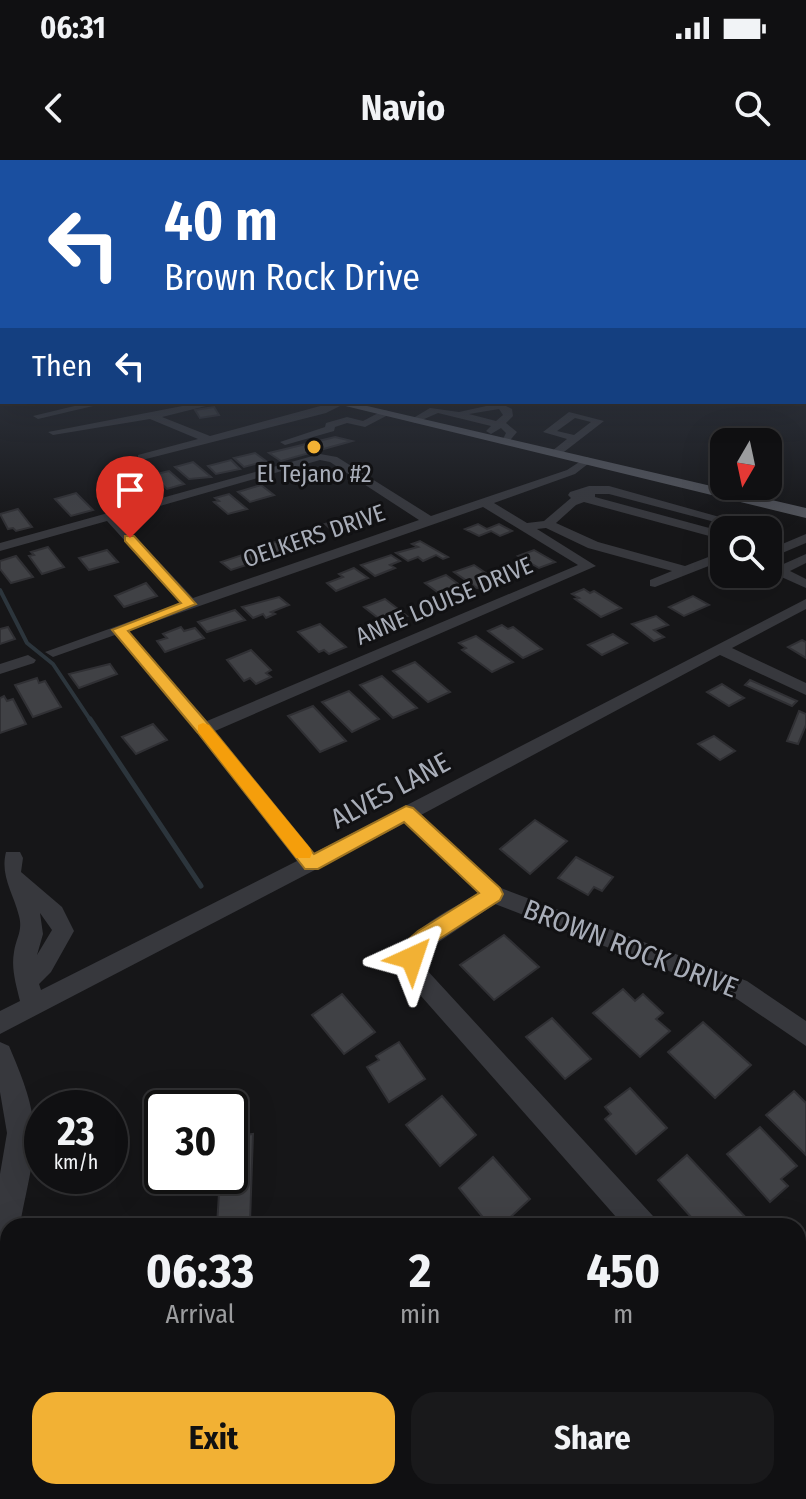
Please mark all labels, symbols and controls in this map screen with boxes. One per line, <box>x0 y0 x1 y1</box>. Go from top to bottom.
text: 06:31 <box>40 10 106 46</box>
icon: back <box>32 86 76 130</box>
text: Navio <box>361 86 445 130</box>
icon: search <box>730 86 774 130</box>
text: 40 m <box>164 188 278 255</box>
icon: left <box>32 192 136 296</box>
text: Brown Rock Drive <box>164 256 420 300</box>
icon: left <box>108 344 152 388</box>
text: Then <box>32 348 92 384</box>
north arrow <box>710 428 782 500</box>
map controls <box>710 428 782 588</box>
marker: El Tejano #2 <box>305 438 323 456</box>
pin <box>96 456 164 538</box>
place label: El Tejano #2 <box>256 460 372 488</box>
icon: arrive <box>108 468 152 512</box>
street label: OELKERS DRIVE <box>239 499 389 573</box>
button: search <box>710 516 782 588</box>
street label: ANNE LOUISE DRIVE <box>351 551 537 651</box>
street label: ALVES LANE <box>325 745 455 836</box>
street label: BROWN ROCK DRIVE <box>519 892 743 1005</box>
position arrow <box>370 916 454 1000</box>
speed limit sign: 30 <box>144 1090 248 1194</box>
text: 23 <box>57 1108 95 1156</box>
text: km/h <box>54 1150 98 1174</box>
text: 06:33 <box>146 1242 254 1300</box>
text: 2 <box>409 1242 431 1300</box>
text: 450 <box>586 1242 660 1300</box>
text: Arrival <box>166 1299 235 1330</box>
text: min <box>400 1299 440 1330</box>
text: m <box>613 1299 633 1330</box>
button: Exit <box>32 1392 395 1484</box>
button: Share <box>411 1392 774 1484</box>

